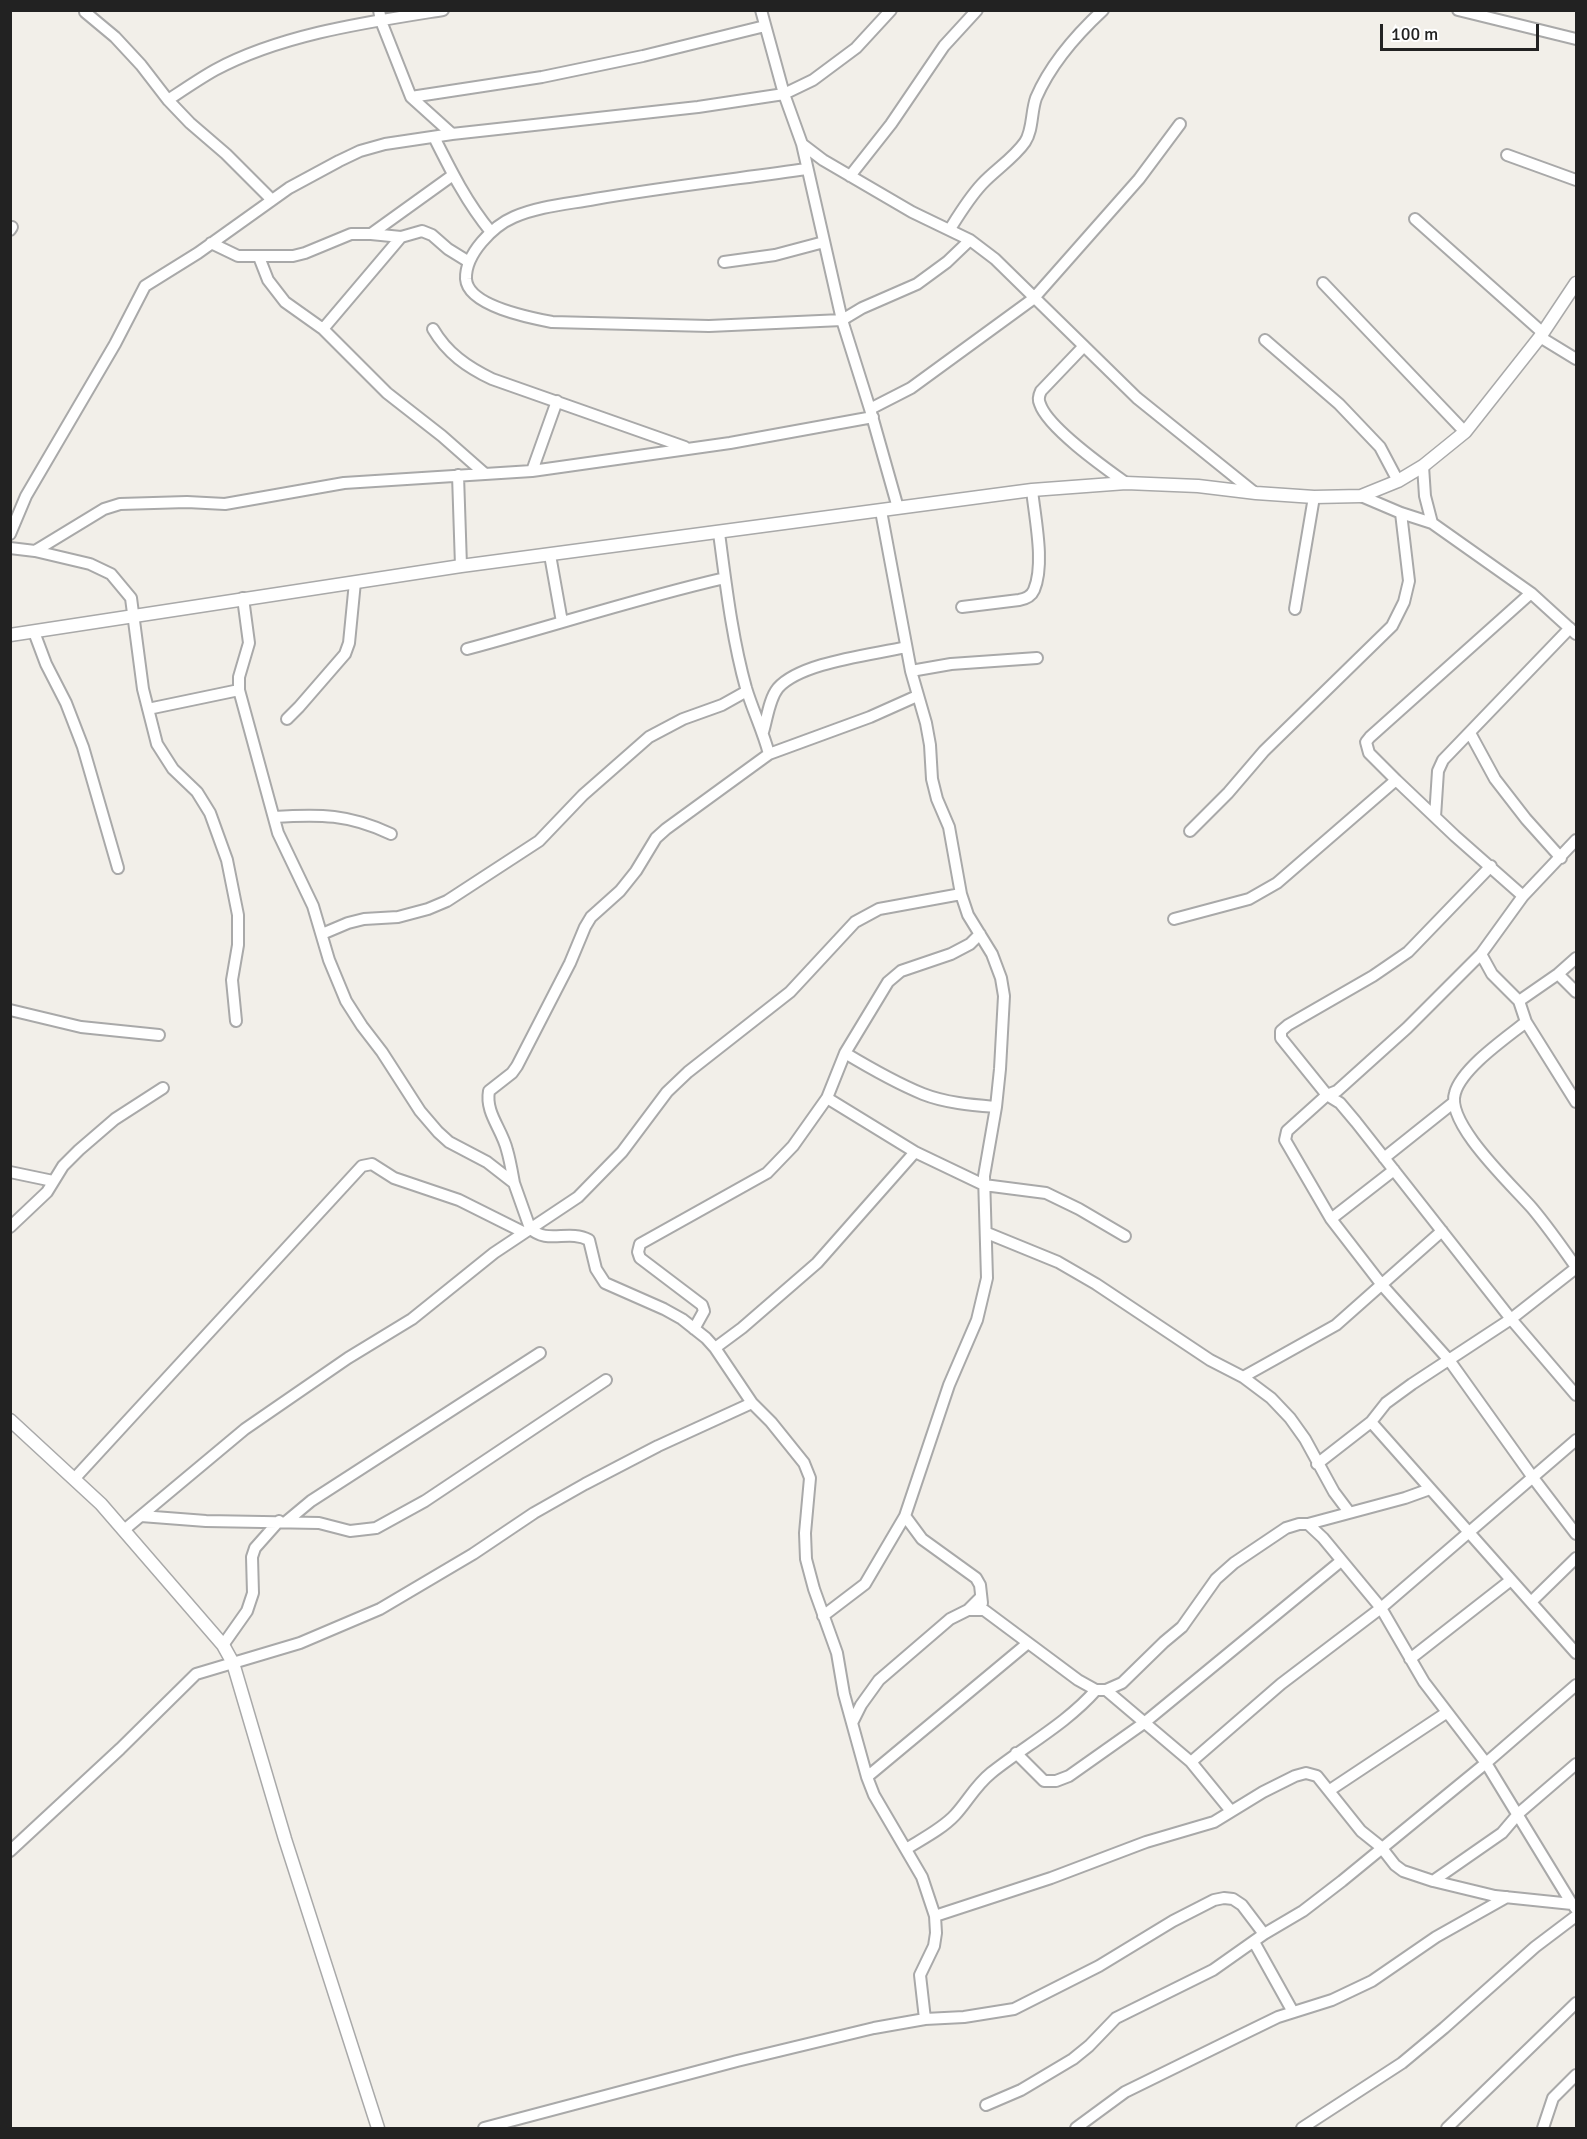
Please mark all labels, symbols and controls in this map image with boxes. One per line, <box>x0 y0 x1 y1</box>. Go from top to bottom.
scale bar <box>1383 12 1542 50</box>
text: 100 m <box>1391 23 1438 45</box>

